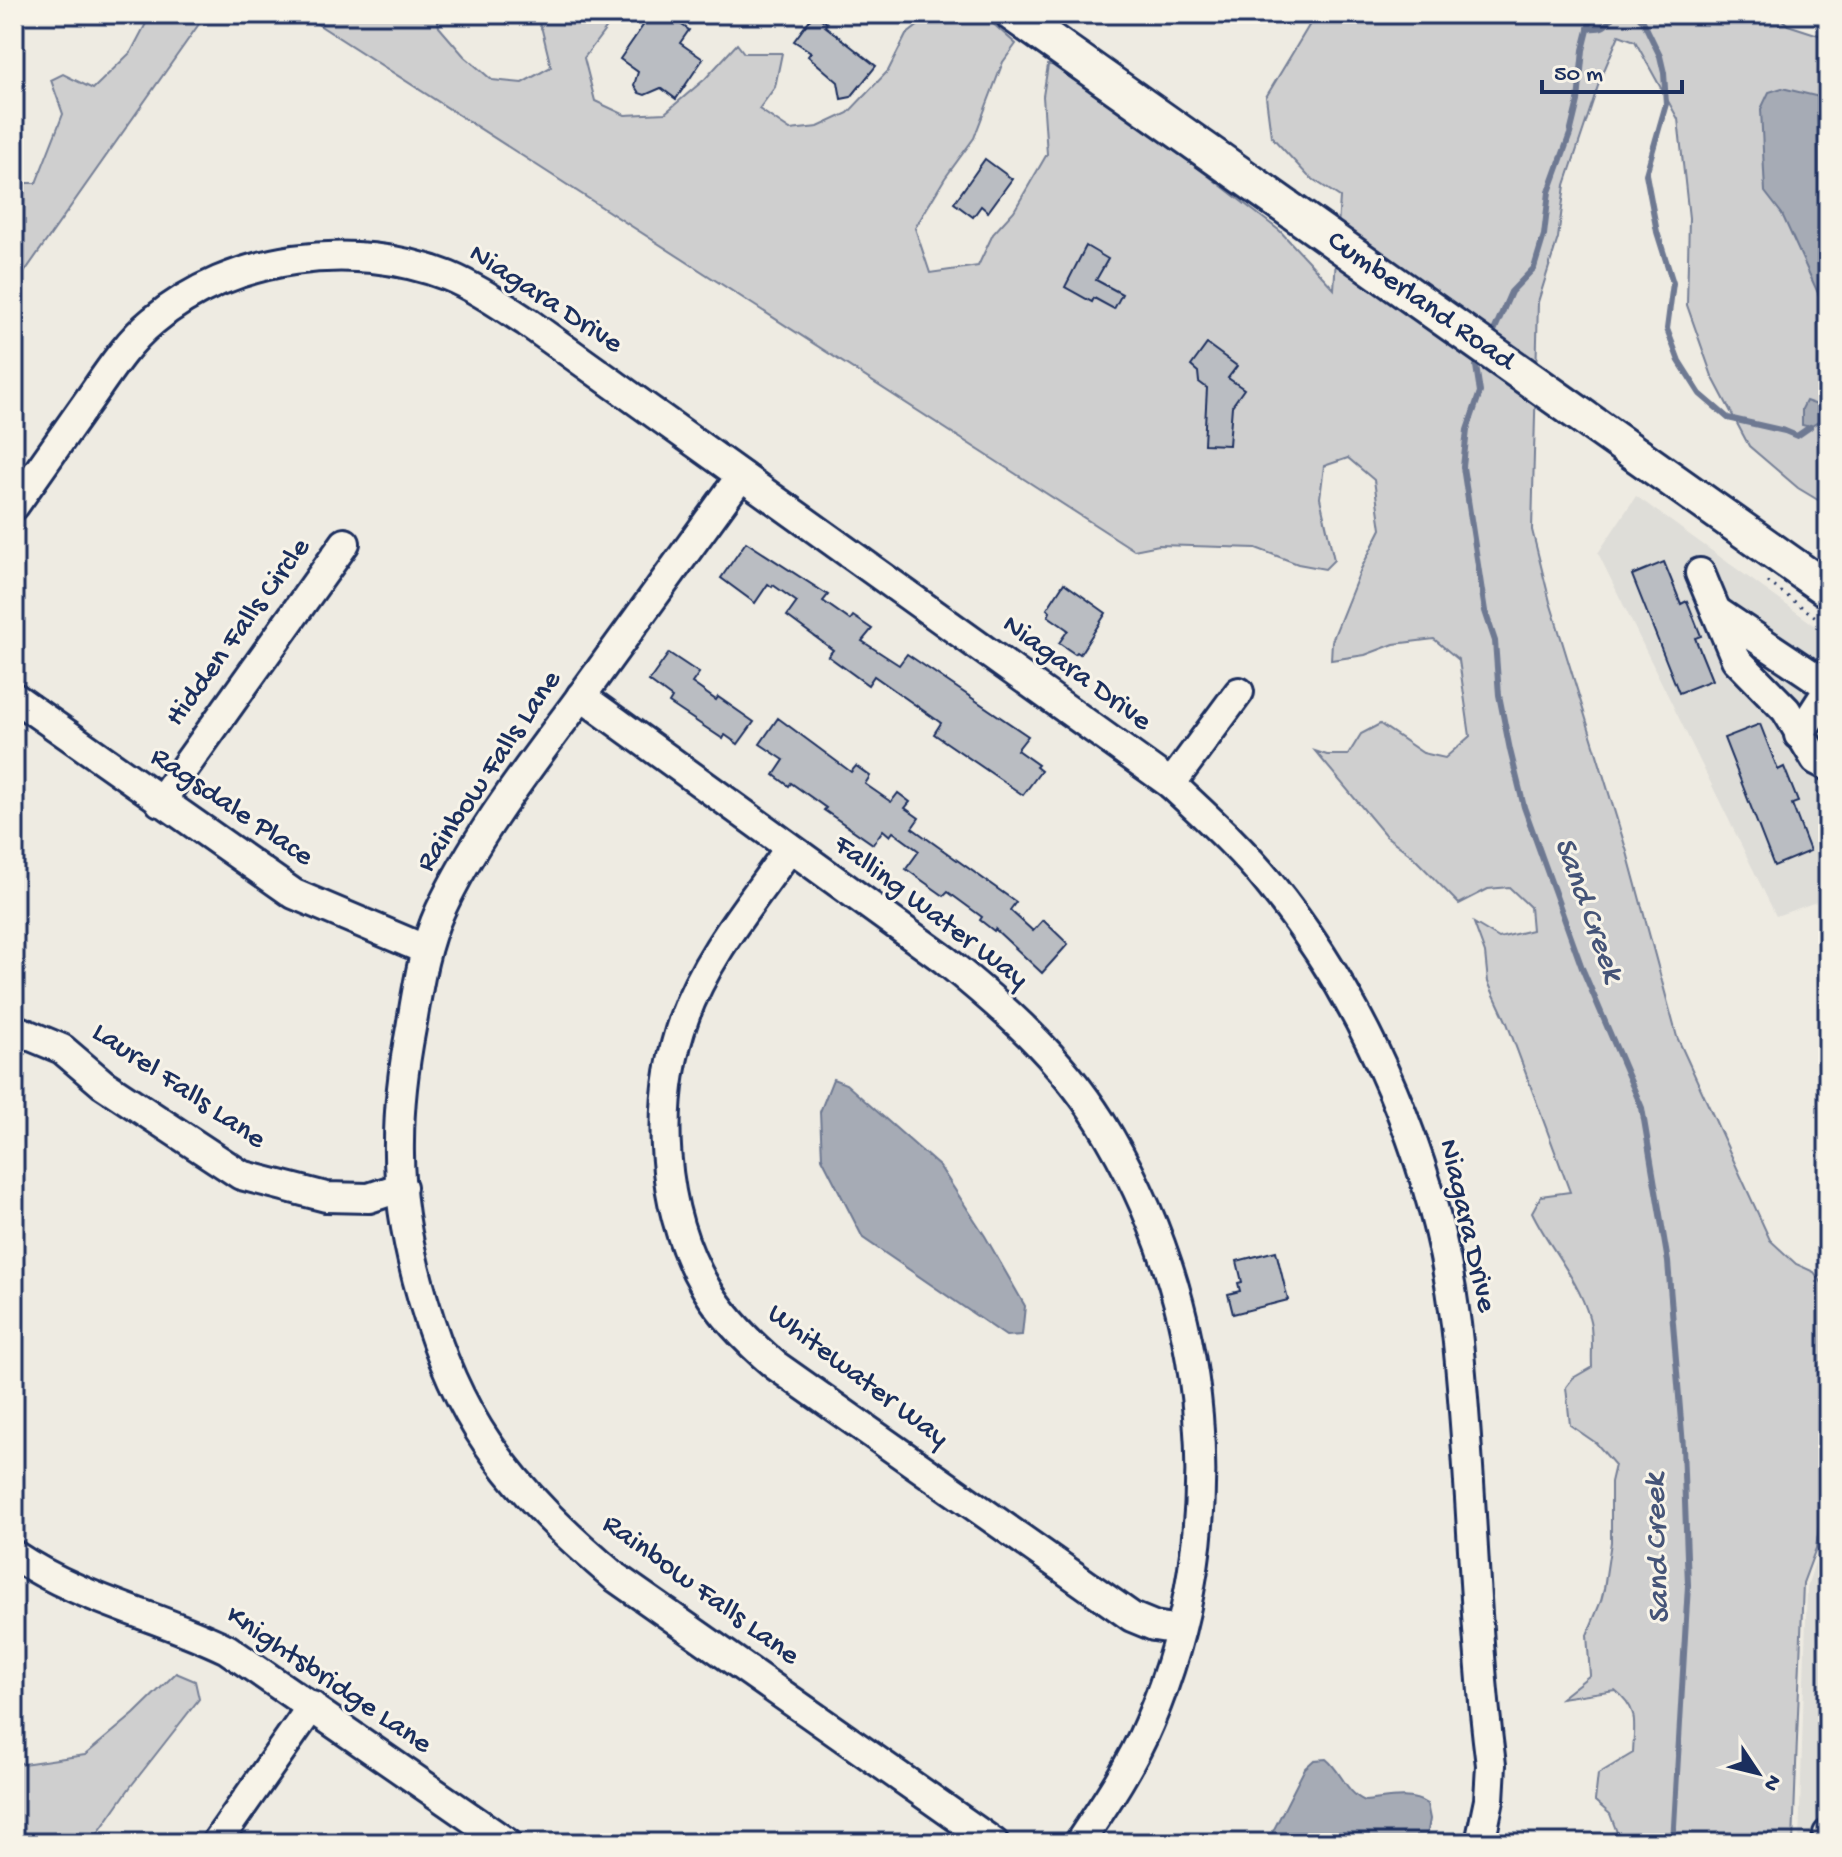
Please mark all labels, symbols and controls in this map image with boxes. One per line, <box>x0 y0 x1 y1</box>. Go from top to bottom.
scale bar <box>1542 44 1682 94</box>
text: 50 m <box>1554 61 1603 90</box>
street label: Cumberland Road <box>1319 224 1523 381</box>
street label: Niagara Drive <box>462 237 629 363</box>
street label: Hidden Falls Circle <box>159 531 319 734</box>
street label: Niagara Drive <box>994 608 1158 740</box>
street label: Rainbow Falls Lane <box>410 664 571 879</box>
street label: Ragsdale Place <box>143 741 320 876</box>
street label: Falling Water Way <box>825 828 1034 998</box>
water label: Sand Creek <box>1543 833 1631 990</box>
street label: Laurel Falls Lane <box>84 1016 272 1158</box>
street label: Niagara Drive <box>1429 1136 1503 1316</box>
street label: Whitewater Way <box>759 1297 955 1457</box>
water label: Sand Creek <box>1637 1471 1681 1625</box>
street label: Rainbow Falls Lane <box>594 1508 806 1675</box>
street label: Knightsbridge Lane <box>218 1599 438 1763</box>
north arrow <box>1718 1733 1798 1813</box>
text: N <box>1756 1769 1786 1796</box>

